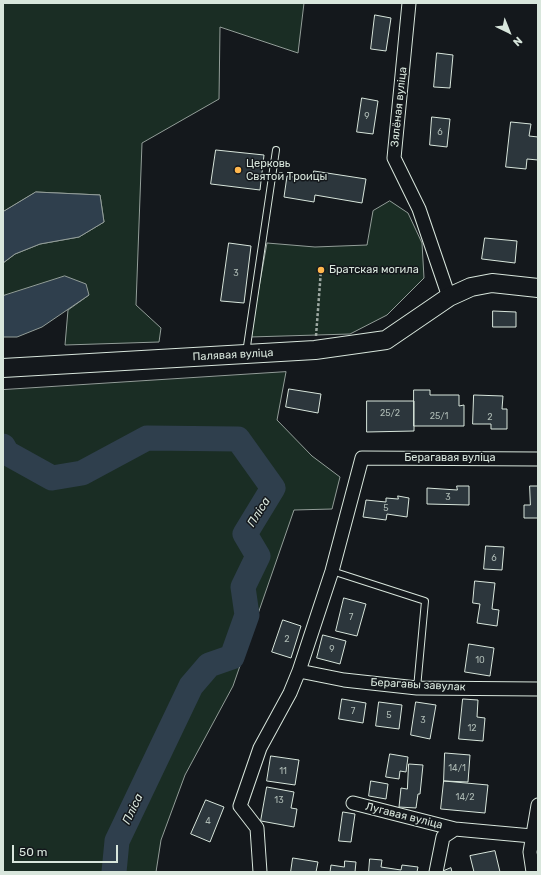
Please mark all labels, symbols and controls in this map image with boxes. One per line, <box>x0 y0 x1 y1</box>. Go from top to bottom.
north arrow <box>489 12 529 52</box>
text: N <box>510 34 525 49</box>
street label: Зялёная вуліца <box>388 66 410 148</box>
house number: 9 <box>364 111 370 121</box>
house number: 6 <box>437 127 443 137</box>
place label: Церковь Святой Троицы <box>246 157 327 183</box>
marker: Церковь Святой Троицы <box>233 165 243 175</box>
place label: Братская могила <box>329 263 419 277</box>
marker: Братская могила <box>316 265 326 275</box>
house number: 3 <box>233 268 239 278</box>
street label: Палявая вуліца <box>192 346 274 364</box>
house number: 25/2 <box>380 408 400 418</box>
house number: 25/1 <box>430 411 448 421</box>
house number: 2 <box>487 412 493 422</box>
street label: Берагавая вуліца <box>404 451 496 465</box>
house number: 3 <box>445 492 451 502</box>
water label: Пліса <box>244 495 274 529</box>
house number: 5 <box>383 503 389 513</box>
house number: 6 <box>491 553 497 563</box>
house number: 7 <box>349 612 353 622</box>
house number: 2 <box>284 634 290 644</box>
house number: 9 <box>329 644 335 654</box>
house number: 10 <box>475 655 485 665</box>
street label: Берагавы завулак <box>370 676 466 694</box>
house number: 7 <box>351 706 355 716</box>
house number: 5 <box>386 710 392 720</box>
house number: 3 <box>420 715 426 725</box>
house number: 12 <box>467 723 477 733</box>
house number: 14/1 <box>448 763 466 773</box>
house number: 11 <box>279 766 287 776</box>
water label: Пліса <box>120 791 146 827</box>
house number: 14/2 <box>456 792 474 802</box>
house number: 13 <box>274 795 284 805</box>
street label: Лугавая вуліца <box>364 800 444 832</box>
house number: 4 <box>205 816 211 826</box>
scale bar <box>14 837 120 863</box>
text: 50 m <box>19 845 47 859</box>

